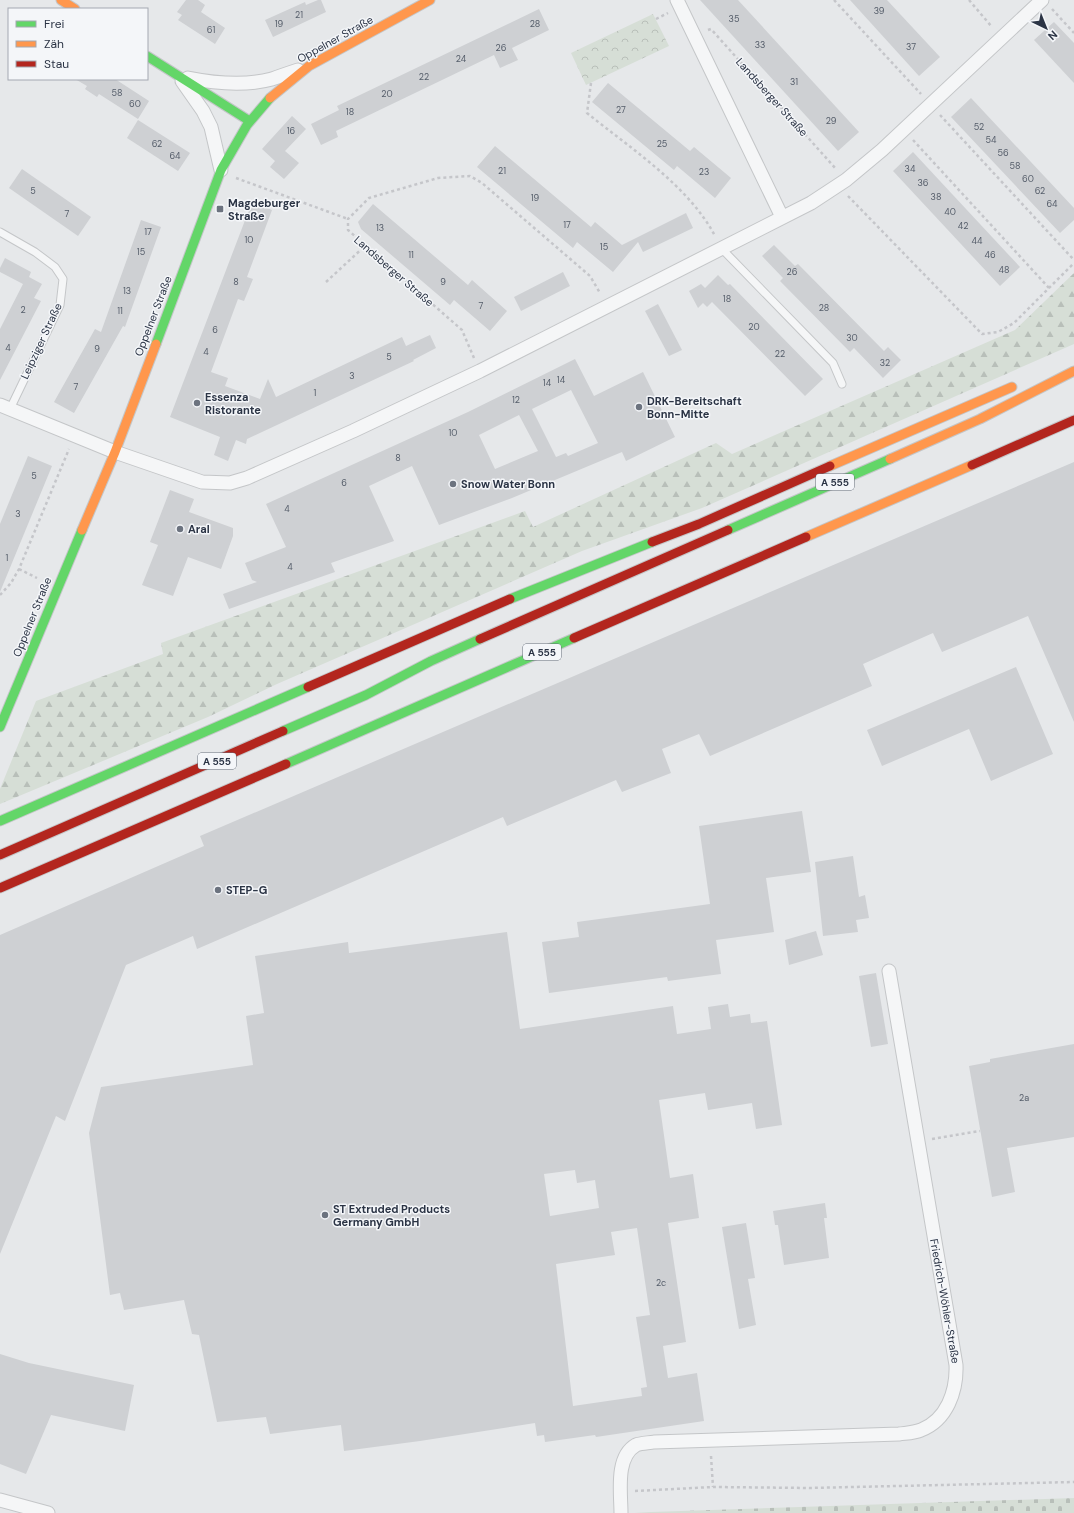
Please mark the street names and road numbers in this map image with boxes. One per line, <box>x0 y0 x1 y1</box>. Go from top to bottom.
street label: Oppelner Straße <box>295 12 375 66</box>
street label: Landsberger Straße <box>733 55 811 139</box>
street label: Landsberger Straße <box>351 233 437 309</box>
street label: Oppelner Straße <box>131 274 175 358</box>
street label: Leipziger Straße <box>17 301 65 381</box>
road number: A 555 <box>816 474 854 490</box>
street label: Oppelner Straße <box>10 575 54 659</box>
road number: A 555 <box>523 644 561 660</box>
road number: A 555 <box>198 753 236 769</box>
street label: Friedrich-Wöhler-Straße <box>927 1238 963 1364</box>

